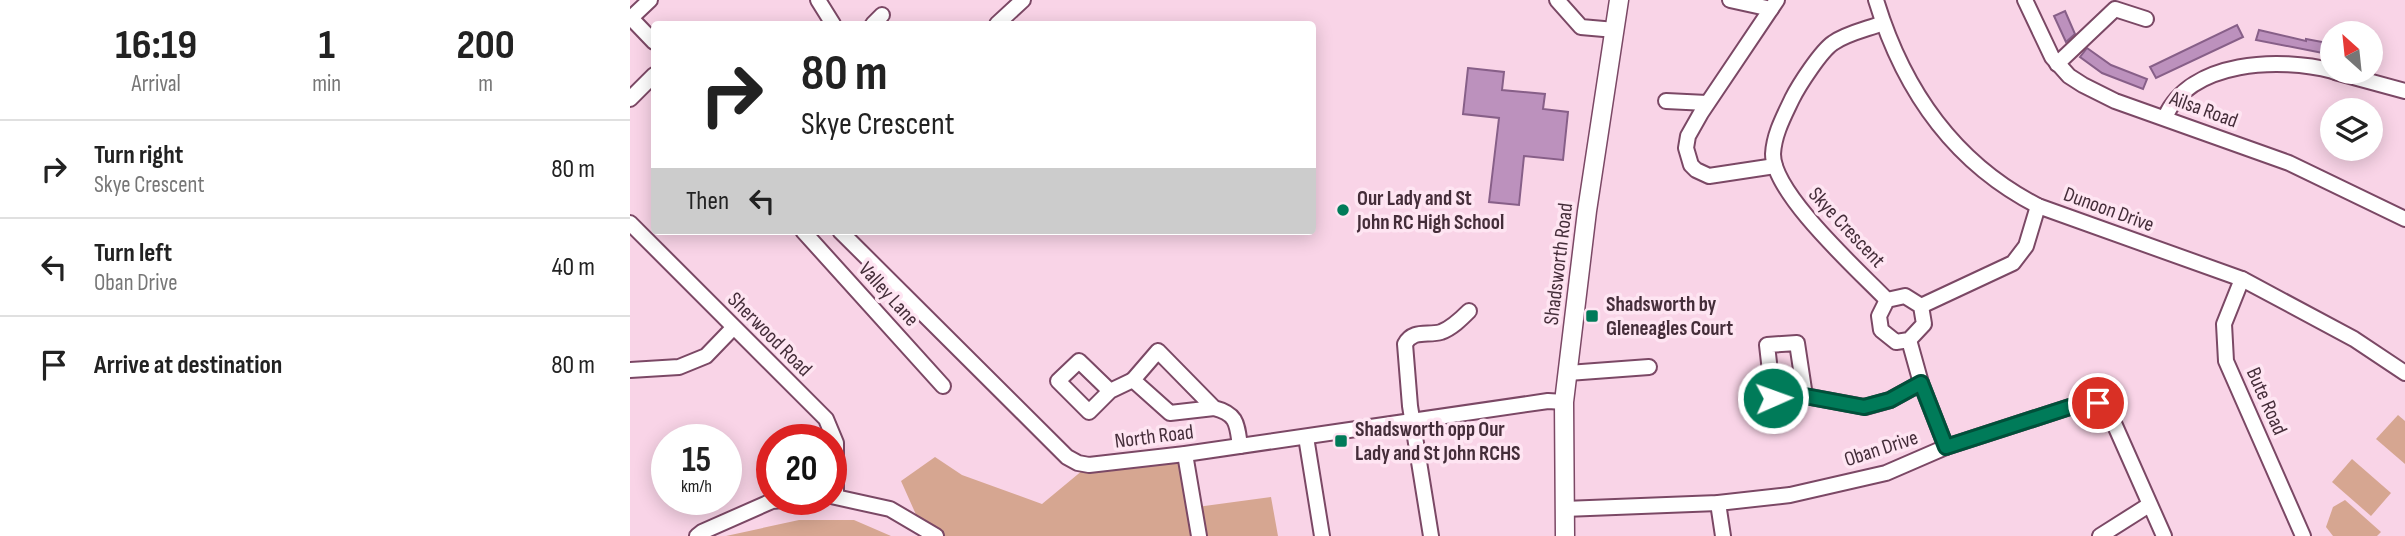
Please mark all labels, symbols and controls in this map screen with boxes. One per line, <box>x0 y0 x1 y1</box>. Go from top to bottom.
text: 16:19 <box>115 20 197 71</box>
text: 1 <box>319 20 335 71</box>
text: 200 <box>456 20 515 71</box>
north arrow <box>2320 21 2384 84</box>
map controls <box>2320 21 2383 161</box>
text: 80 m <box>801 45 888 104</box>
icon: right <box>686 49 777 140</box>
text: Arrival <box>131 70 181 98</box>
text: min <box>312 70 341 98</box>
text: m <box>478 70 493 98</box>
street label: Ailsa Road <box>2165 85 2241 133</box>
button: layers <box>2320 98 2383 161</box>
text: Skye Crescent <box>801 105 955 144</box>
text: Turn right <box>94 140 183 171</box>
icon: right <box>35 150 73 188</box>
text: 80 m <box>551 154 595 185</box>
text: Skye Crescent <box>94 171 204 199</box>
icon: left <box>743 182 781 220</box>
street label: Skye Crescent <box>1803 182 1890 273</box>
street label: Dunoon Drive <box>2060 182 2158 237</box>
text: Then <box>686 186 729 217</box>
place label: Our Lady and St John RC High School <box>1356 186 1504 235</box>
marker: Our Lady and St John RC High School <box>1335 202 1351 218</box>
street label: Shadsworth Road <box>1539 202 1578 327</box>
text: Turn left <box>94 238 172 269</box>
icon: left <box>35 248 73 286</box>
text: 40 m <box>552 252 595 283</box>
street label: Valley Lane <box>853 257 924 332</box>
text: Oban Drive <box>94 269 177 297</box>
street label: Sherwood Road <box>722 287 817 382</box>
place label: Shadsworth by Gleneagles Court <box>1606 292 1733 341</box>
marker: Shadsworth by Gleneagles Court <box>1584 308 1600 324</box>
icon: arrive <box>35 346 73 384</box>
text: Arrive at destination <box>94 350 282 381</box>
text: 80 m <box>551 350 595 381</box>
position arrow <box>1736 361 1810 435</box>
street label: Bute Road <box>2241 364 2292 439</box>
pin <box>2068 373 2128 433</box>
icon: arrive <box>2079 384 2117 422</box>
place label: Shadsworth opp Our Lady and St John RCHS <box>1355 417 1521 466</box>
street label: North Road <box>1113 419 1195 454</box>
speed limit sign: 20 <box>756 424 847 515</box>
street label: Oban Drive <box>1841 425 1921 472</box>
marker: Shadsworth opp Our Lady and St John RCHS <box>1333 433 1349 449</box>
text: 15 <box>682 439 711 482</box>
text: km/h <box>681 476 712 497</box>

